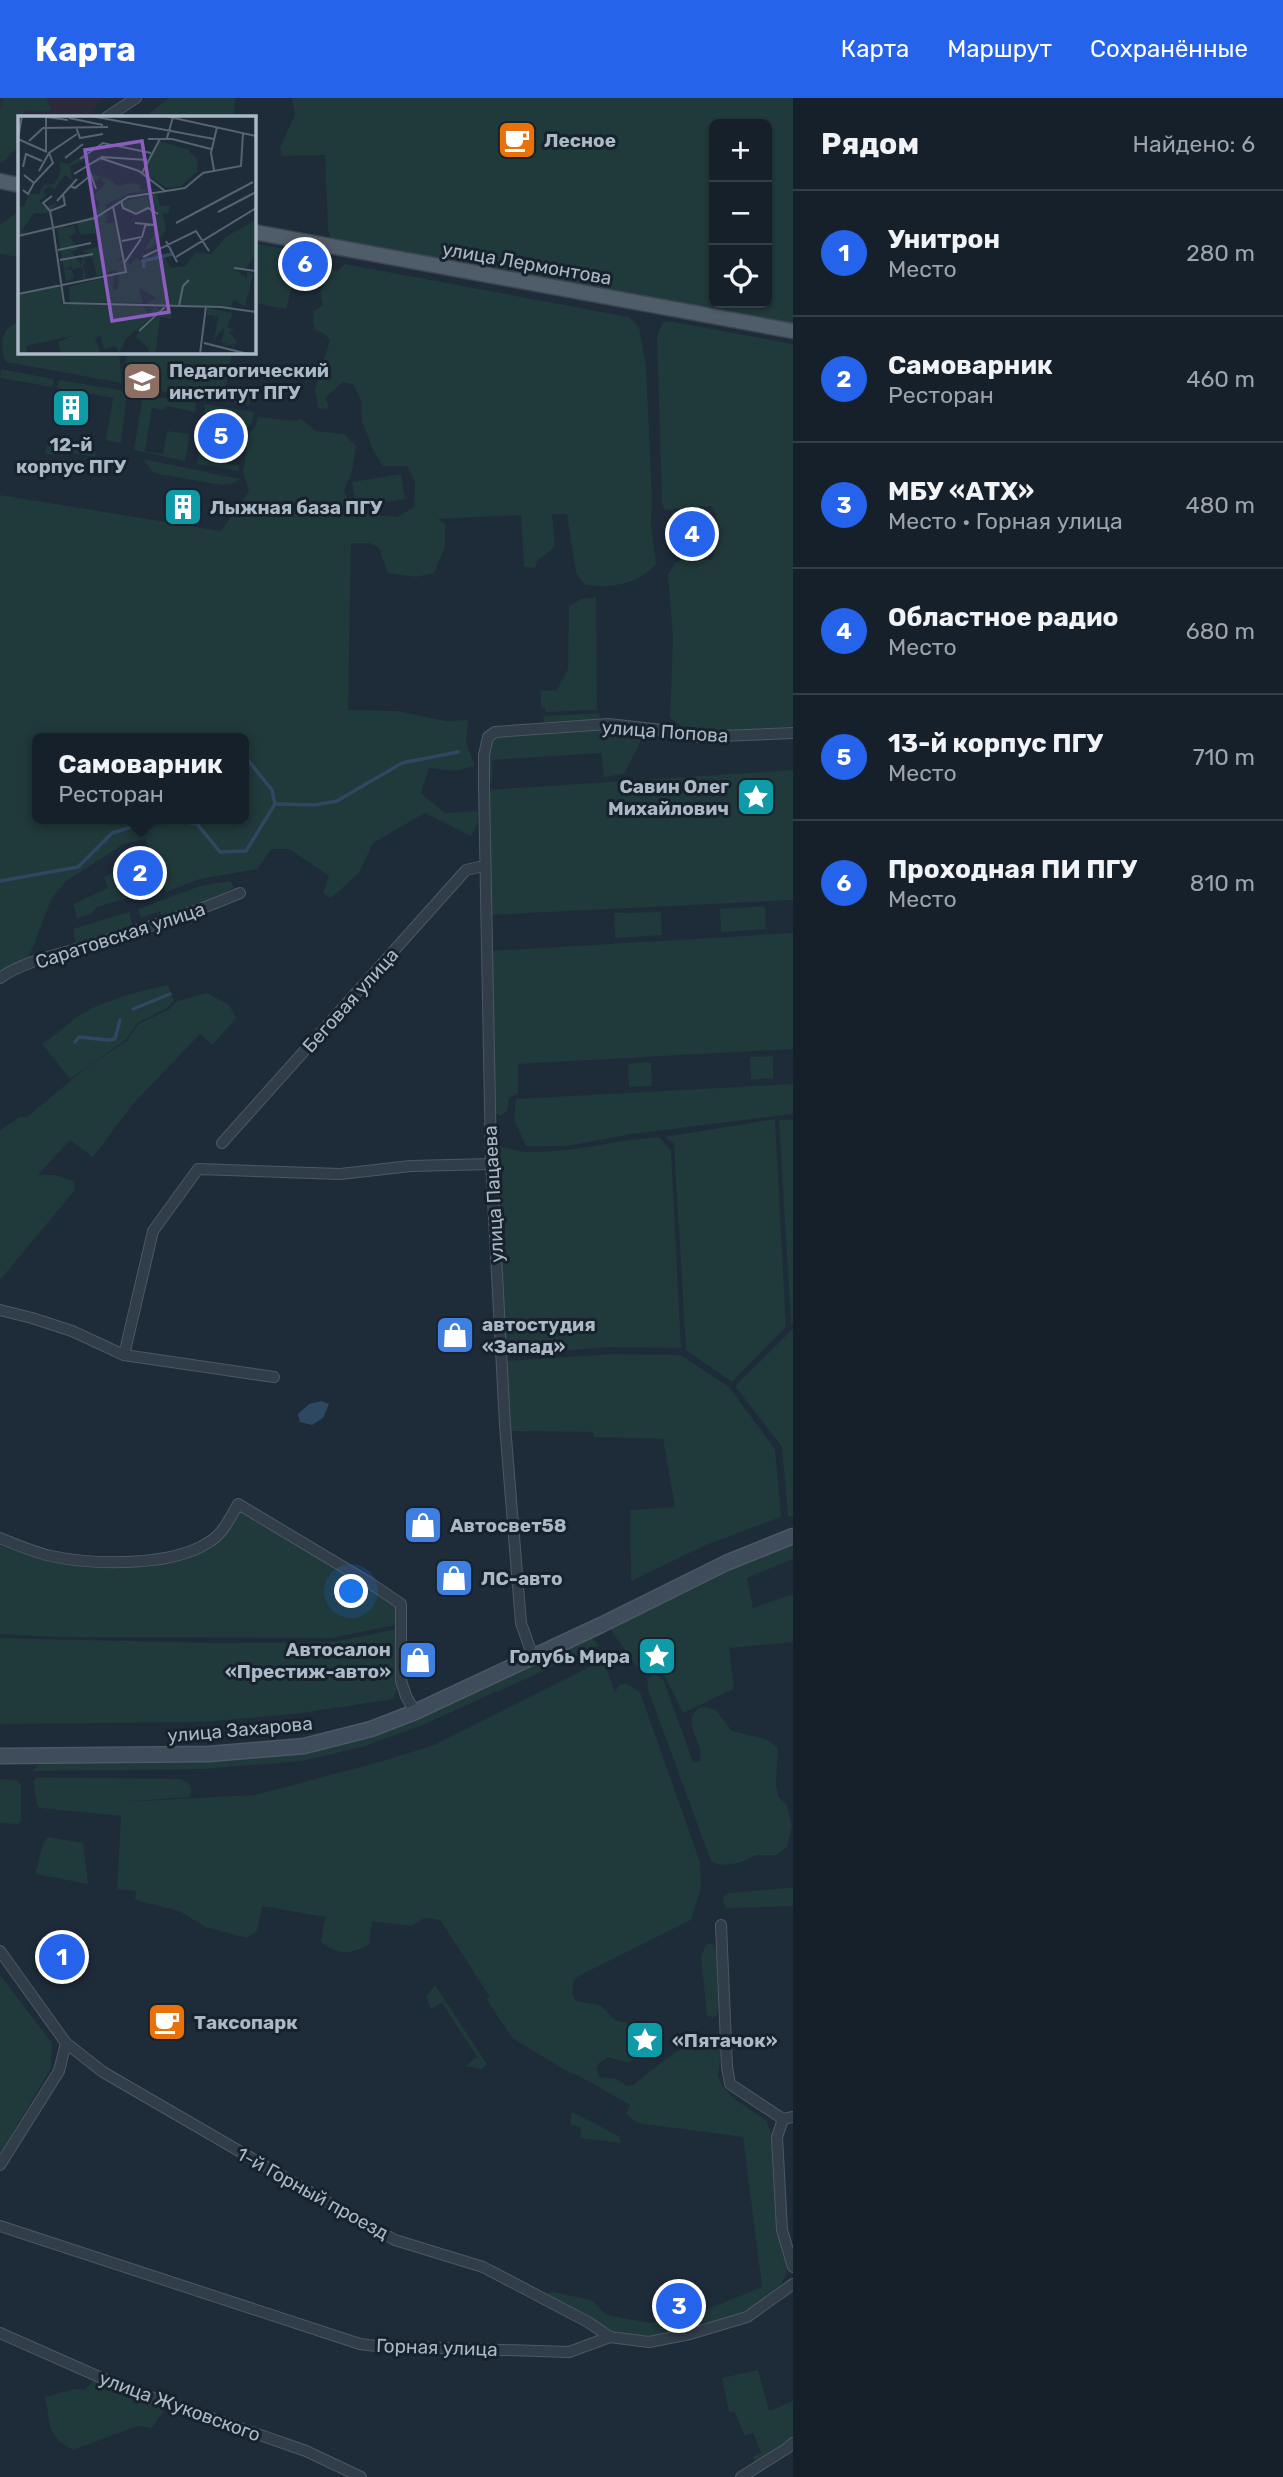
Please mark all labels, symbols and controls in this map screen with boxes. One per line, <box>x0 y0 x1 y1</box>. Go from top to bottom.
text: Карта <box>35 30 136 69</box>
text: Карта <box>841 35 909 63</box>
text: Маршрут <box>947 35 1052 63</box>
text: Сохранённые <box>1090 35 1248 63</box>
inset map <box>18 116 256 354</box>
cafe icon: Лесное <box>496 119 538 161</box>
map controls <box>709 119 772 308</box>
button: + <box>709 119 772 182</box>
text: Рядом <box>821 126 919 162</box>
place label: Лесное <box>544 129 616 152</box>
text: Найдено: 6 <box>1133 130 1255 158</box>
button: − <box>709 182 772 245</box>
text: Унитрон <box>888 224 1000 255</box>
street label: улица Лермонтова <box>440 237 614 290</box>
pin: 6 <box>282 238 328 290</box>
text: 1 <box>838 239 850 267</box>
text: 280 m <box>1186 239 1255 267</box>
button: locate <box>709 245 772 308</box>
text: Место <box>888 255 957 283</box>
text: Самоварник <box>888 350 1053 381</box>
place label: Педагогический институт ПГУ <box>169 359 329 404</box>
school or university icon: Педагогический институт ПГУ <box>121 360 163 402</box>
text: 2 <box>837 365 851 393</box>
text: 460 m <box>1186 365 1255 393</box>
text: Ресторан <box>888 381 994 409</box>
building icon: 12-й корпус ПГУ <box>50 387 92 429</box>
pin: 5 <box>198 410 244 462</box>
place label: 12-й корпус ПГУ <box>16 433 127 478</box>
text: МБУ «АТХ» <box>888 476 1034 507</box>
building icon: Лыжная база ПГУ <box>162 486 204 528</box>
text: 3 <box>836 491 852 519</box>
text: 480 m <box>1185 491 1255 519</box>
place label: Лыжная база ПГУ <box>210 496 383 519</box>
text: Место · Горная улица <box>888 507 1123 535</box>
pin: 4 <box>669 508 715 560</box>
text: Областное радио <box>888 602 1118 633</box>
text: 4 <box>836 617 852 645</box>
text: 680 m <box>1186 617 1255 645</box>
text: Место <box>888 633 957 661</box>
street label: улица Попова <box>601 716 729 747</box>
text: 13-й корпус ПГУ <box>888 728 1103 759</box>
popup <box>32 733 249 824</box>
text: 5 <box>837 743 851 771</box>
text: 710 m <box>1193 743 1255 771</box>
text: Самоварник <box>58 749 223 780</box>
text: Место <box>888 759 957 787</box>
place label: Савин Олег Михайлович <box>608 775 729 820</box>
place icon: Савин Олег Михайлович <box>735 776 777 818</box>
text: Ресторан <box>58 780 164 808</box>
pin: 2 <box>117 847 163 899</box>
text: Проходная ПИ ПГУ <box>888 854 1137 885</box>
text: 6 <box>837 869 851 897</box>
text: 810 m <box>1190 869 1255 897</box>
text: Место <box>888 885 957 913</box>
street label: Саратовская улица <box>32 897 208 974</box>
street label: Беговая улица <box>298 943 403 1057</box>
street label: улица Пацаева <box>478 1125 509 1263</box>
place label: автостудия «Запад» <box>482 1313 596 1358</box>
shop icon: автостудия «Запад» <box>434 1314 476 1356</box>
shop icon: Автосвет58 <box>402 1504 444 1546</box>
place label: Автосвет58 <box>450 1514 567 1537</box>
shop icon: ЛС-авто <box>433 1557 475 1599</box>
place label: ЛС-авто <box>481 1567 563 1590</box>
your location <box>334 1574 368 1608</box>
place icon: Голубь Мира <box>636 1635 678 1677</box>
place label: Автосалон «Престиж-авто» <box>225 1638 391 1683</box>
shop icon: Автосалон «Престиж-авто» <box>397 1639 439 1681</box>
place label: Голубь Мира <box>509 1645 630 1668</box>
street label: улица Захарова <box>166 1712 314 1747</box>
pin: 1 <box>39 1931 85 1983</box>
cafe icon: Таксопарк <box>146 2001 188 2043</box>
place label: Таксопарк <box>194 2011 298 2034</box>
place icon: «Пятачок» <box>624 2019 666 2061</box>
place label: «Пятачок» <box>672 2029 778 2052</box>
street label: 1-й Горный проезд <box>233 2142 393 2245</box>
pin: 3 <box>656 2280 702 2332</box>
street label: Горная улица <box>376 2334 498 2361</box>
street label: улица Жуковского <box>96 2367 264 2446</box>

